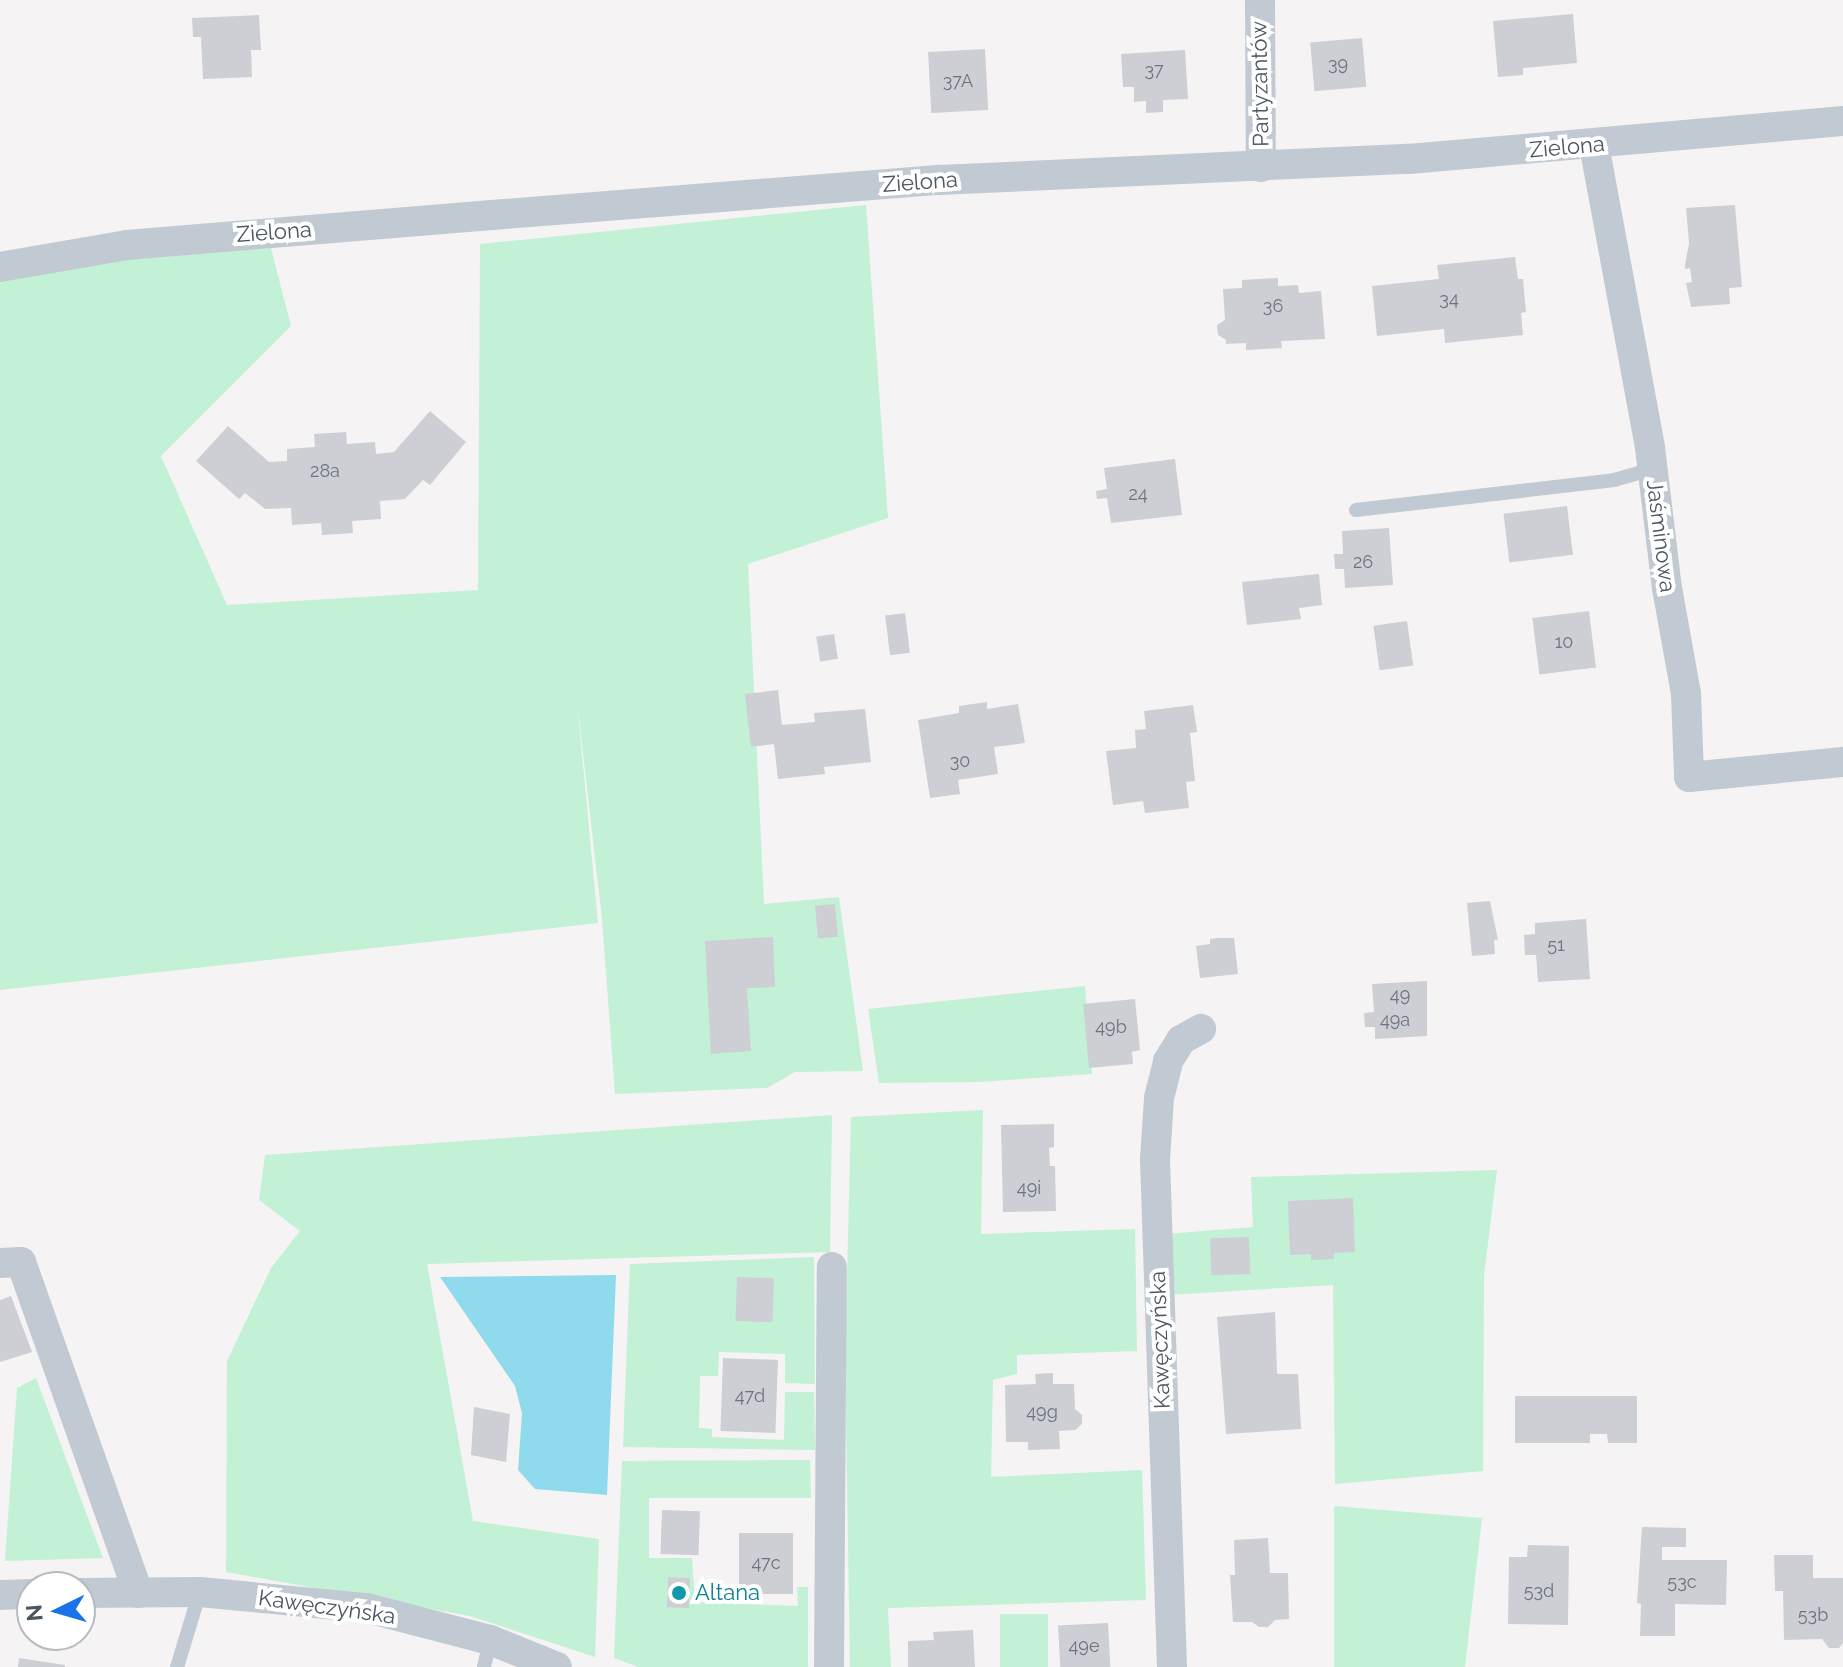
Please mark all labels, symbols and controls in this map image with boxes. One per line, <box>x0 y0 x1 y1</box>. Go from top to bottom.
street label: Partyzantów <box>1246 21 1274 147</box>
house number: 39 <box>1328 53 1348 75</box>
house number: 37 <box>1144 59 1164 81</box>
house number: 37A <box>943 70 973 92</box>
street label: Zielona <box>1528 131 1606 163</box>
street label: Zielona <box>881 166 959 198</box>
street label: Zielona <box>235 216 313 248</box>
house number: 34 <box>1439 288 1459 310</box>
house number: 36 <box>1263 295 1283 317</box>
house number: 28a <box>310 460 340 482</box>
street label: Jaśminowa <box>1641 478 1681 594</box>
house number: 24 <box>1128 483 1148 505</box>
house number: 26 <box>1353 551 1373 573</box>
house number: 10 <box>1555 631 1573 653</box>
house number: 30 <box>950 750 970 772</box>
house number: 51 <box>1547 934 1565 956</box>
house number: 49 <box>1390 984 1410 1006</box>
house number: 49a <box>1380 1009 1410 1031</box>
house number: 49b <box>1095 1016 1127 1038</box>
house number: 49i <box>1017 1177 1041 1199</box>
street label: Kawęczyńska <box>1144 1271 1176 1409</box>
house number: 47d <box>735 1385 765 1407</box>
house number: 49g <box>1026 1401 1058 1423</box>
house number: 47c <box>751 1552 781 1574</box>
north arrow <box>16 1571 96 1651</box>
house number: 53c <box>1667 1571 1697 1593</box>
place label: Altana <box>695 1580 760 1606</box>
house number: 53d <box>1524 1580 1554 1602</box>
street label: Kawęczyńska <box>257 1584 397 1630</box>
marker: Altana <box>670 1584 688 1602</box>
text: N <box>20 1603 48 1622</box>
house number: 53b <box>1798 1604 1828 1626</box>
house number: 49e <box>1069 1635 1099 1657</box>

